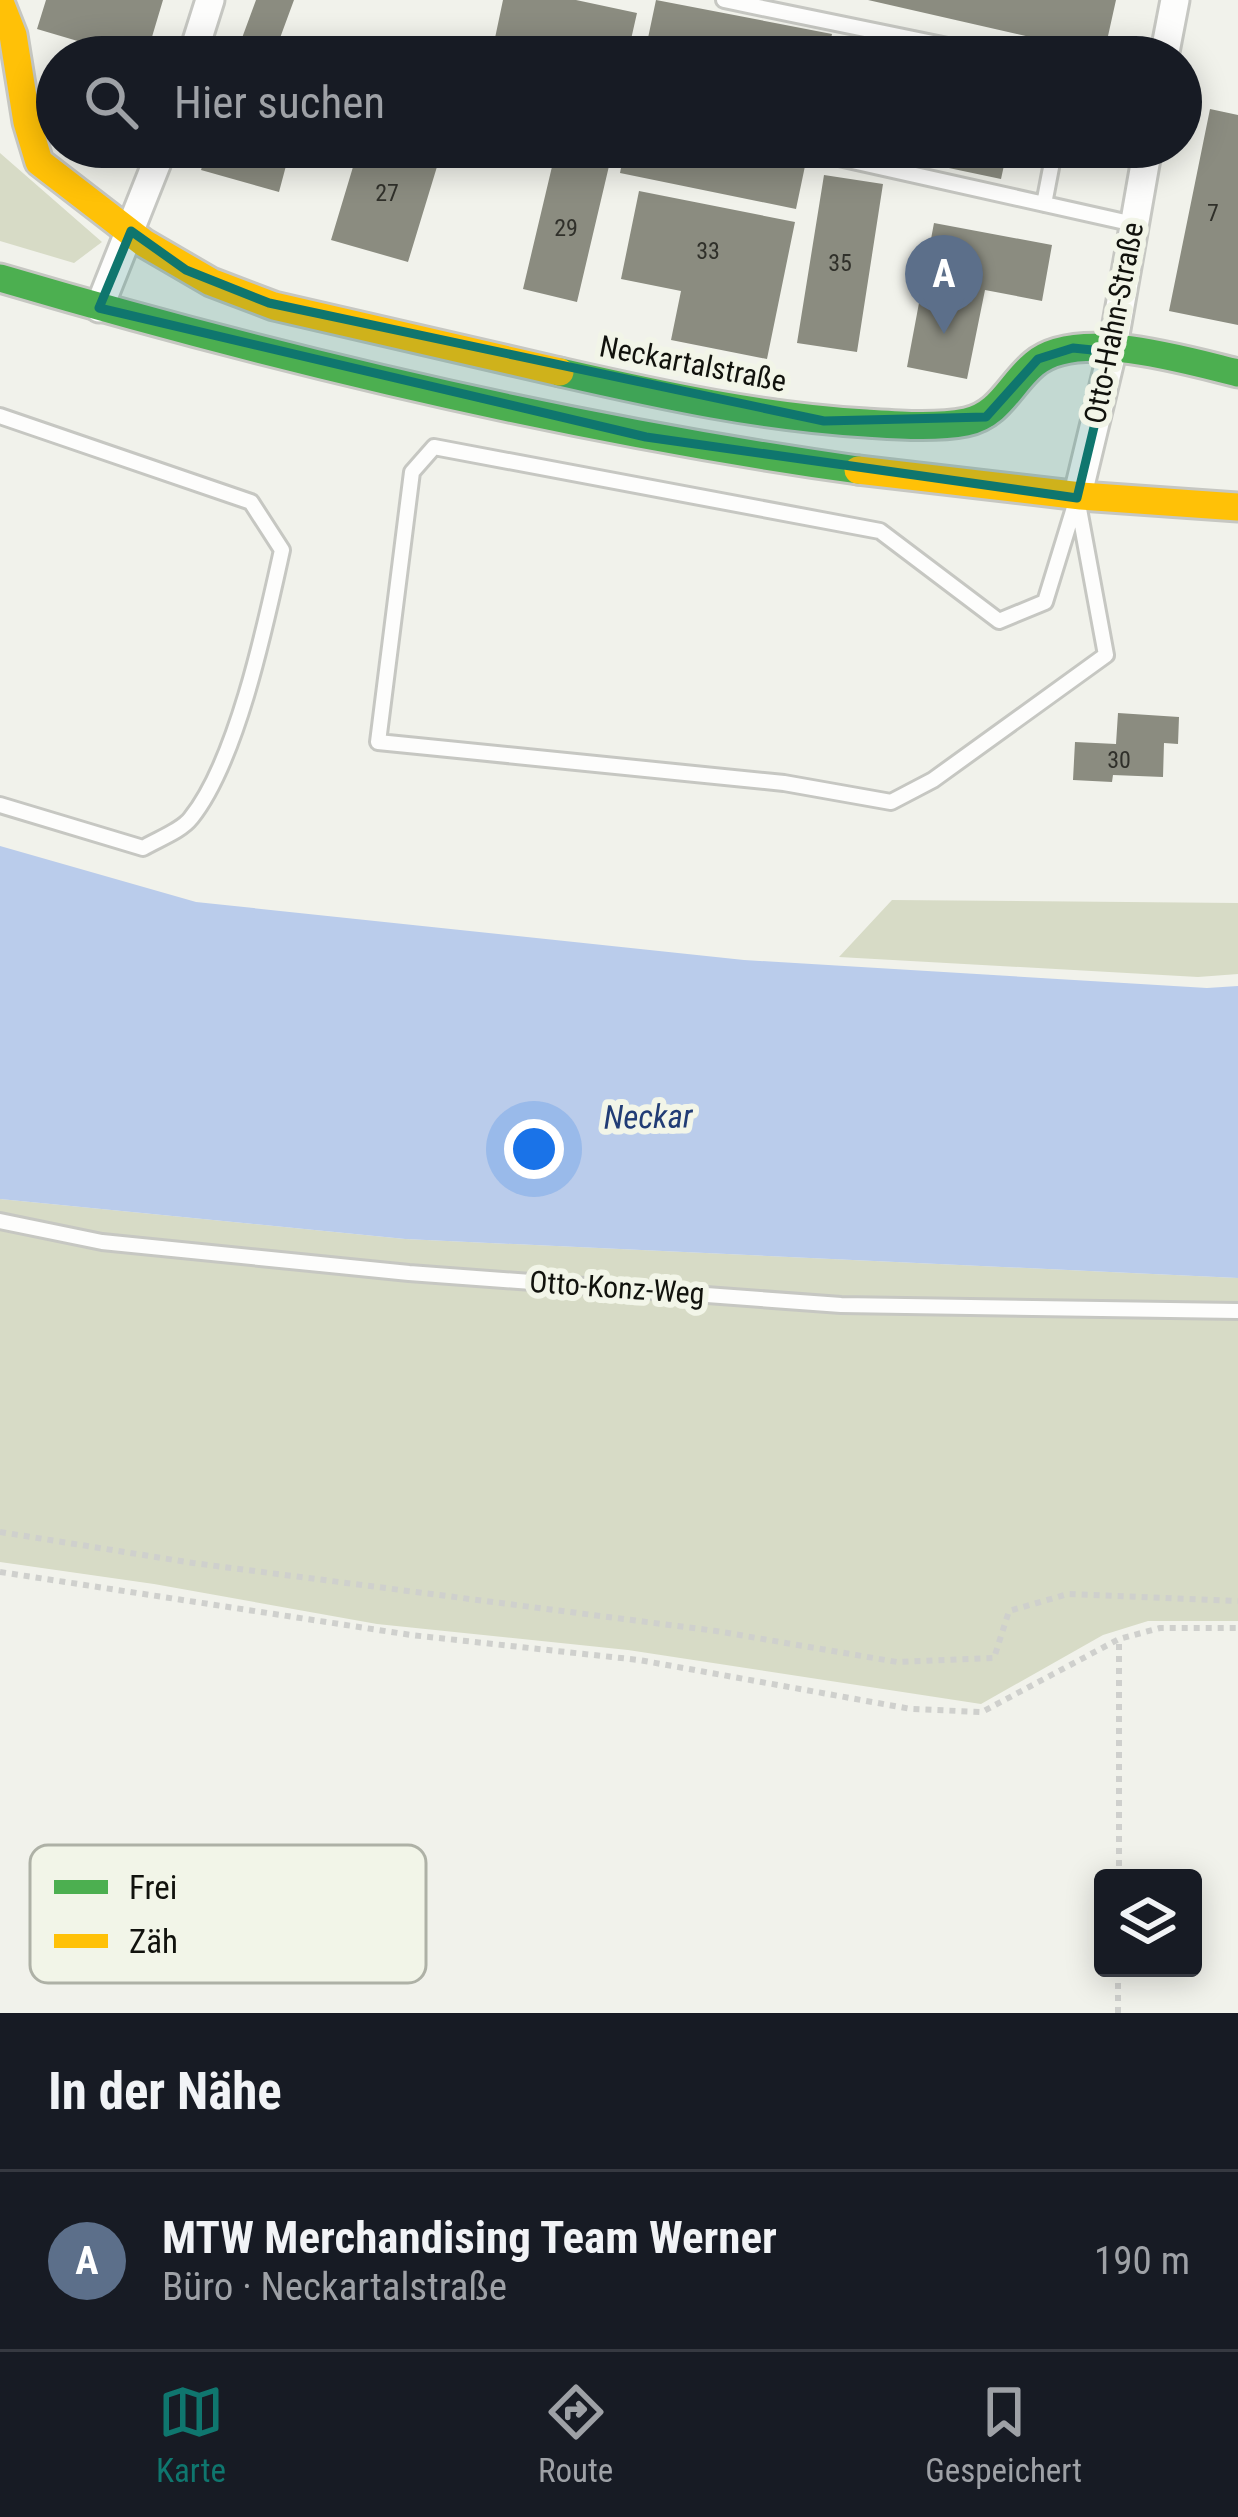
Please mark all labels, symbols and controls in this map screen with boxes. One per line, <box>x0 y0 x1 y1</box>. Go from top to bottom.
search box <box>36 36 1202 168</box>
icon: search <box>78 69 144 135</box>
text: Hier suchen <box>174 76 385 129</box>
house number: 27 <box>375 179 399 207</box>
house number: 7 <box>1207 199 1219 227</box>
house number: 29 <box>554 214 578 242</box>
street label: Otto-Hahn-Straße <box>1077 219 1150 427</box>
pin: A <box>905 235 983 334</box>
house number: 33 <box>696 237 720 265</box>
house number: 35 <box>828 249 852 277</box>
street label: Neckartalstraße <box>597 328 789 399</box>
house number: 30 <box>1107 746 1131 774</box>
water label: Neckar <box>603 1096 694 1137</box>
your location <box>504 1119 564 1179</box>
street label: Otto-Konz-Weg <box>528 1264 706 1311</box>
legend <box>30 1845 426 1983</box>
text: Frei <box>129 1868 177 1907</box>
map controls <box>1094 1869 1202 1977</box>
button: layers <box>1094 1869 1202 1977</box>
text: Zäh <box>129 1922 178 1961</box>
text: In der Nähe <box>48 2062 282 2121</box>
text: MTW Merchandising Team Werner <box>162 2211 777 2264</box>
text: A <box>75 2238 99 2284</box>
text: 190 m <box>1094 2238 1190 2284</box>
text: Büro · Neckartalstraße <box>162 2264 507 2310</box>
tab: Karte <box>156 2379 226 2490</box>
tab: Route <box>538 2379 613 2490</box>
tab: Gespeichert <box>925 2379 1082 2490</box>

